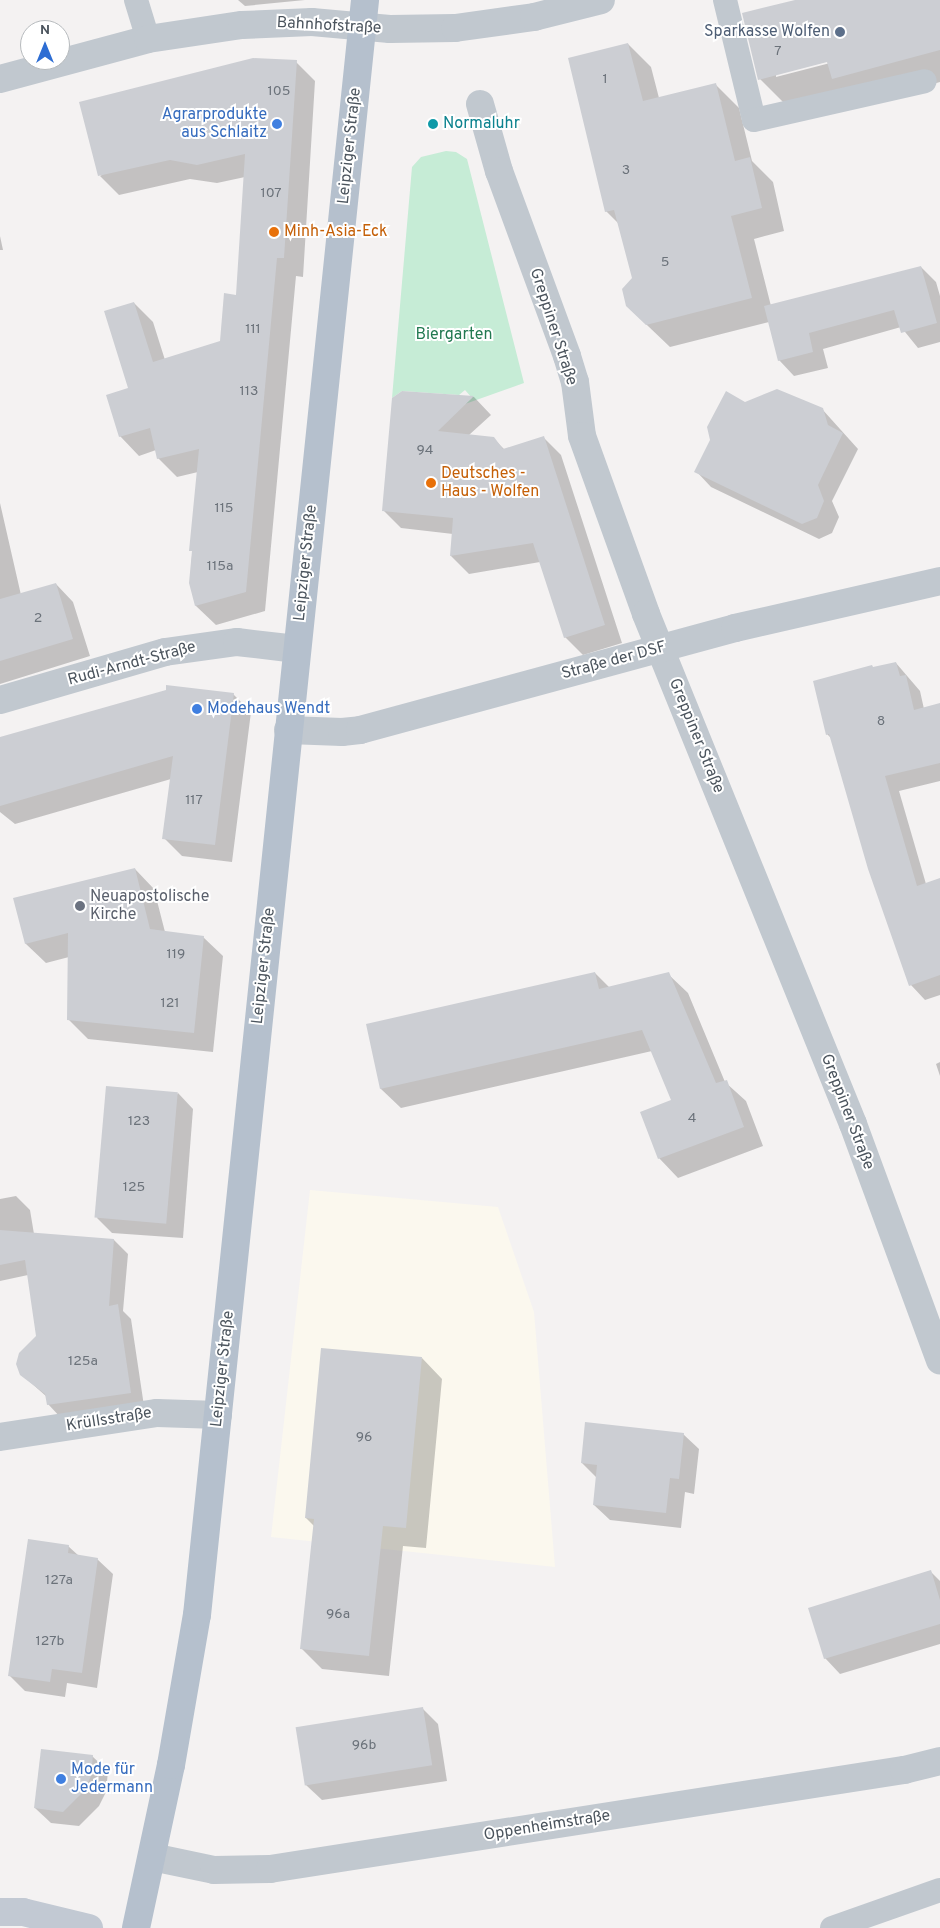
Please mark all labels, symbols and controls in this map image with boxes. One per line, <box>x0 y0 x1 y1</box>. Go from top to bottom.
street label: Bahnhofstraße <box>276 14 382 38</box>
north arrow <box>20 20 70 70</box>
text: N <box>40 22 50 39</box>
place label: Sparkasse Wolfen <box>704 22 830 42</box>
marker: Sparkasse Wolfen <box>834 26 846 38</box>
house number: 7 <box>774 44 782 60</box>
house number: 1 <box>602 72 608 88</box>
house number: 105 <box>268 84 290 100</box>
street label: Leipziger Straße <box>334 87 366 205</box>
place label: Agrarprodukte aus Schlaitz <box>162 105 267 143</box>
place label: Normaluhr <box>443 114 520 134</box>
marker: Agrarprodukte aus Schlaitz <box>271 118 283 130</box>
marker: Normaluhr <box>427 118 439 130</box>
house number: 3 <box>622 163 630 179</box>
house number: 107 <box>260 186 282 202</box>
place label: Minh-Asia-Eck <box>284 222 388 242</box>
marker: Minh-Asia-Eck <box>268 226 280 238</box>
house number: 5 <box>661 255 669 271</box>
street label: Greppiner Straße <box>525 266 581 388</box>
house number: 111 <box>245 322 261 338</box>
park label: Biergarten <box>415 325 493 345</box>
house number: 113 <box>240 384 258 400</box>
house number: 94 <box>416 443 434 459</box>
place label: Deutsches - Haus - Wolfen <box>441 464 539 502</box>
marker: Deutsches - Haus - Wolfen <box>425 477 437 489</box>
house number: 115 <box>214 501 234 517</box>
street label: Leipziger Straße <box>290 504 322 622</box>
house number: 115a <box>207 559 233 575</box>
house number: 2 <box>34 611 42 627</box>
street label: Rudi-Arndt-Straße <box>66 638 198 690</box>
street label: Straße der DSF <box>560 638 668 684</box>
street label: Greppiner Straße <box>664 676 728 796</box>
place label: Modehaus Wendt <box>207 699 331 719</box>
marker: Modehaus Wendt <box>191 703 203 715</box>
house number: 8 <box>877 714 885 730</box>
house number: 117 <box>185 793 203 809</box>
place label: Neuapostolische Kirche <box>90 887 209 925</box>
marker: Neuapostolische Kirche <box>74 900 86 912</box>
street label: Leipziger Straße <box>248 907 280 1025</box>
house number: 119 <box>167 947 185 963</box>
house number: 121 <box>160 996 180 1012</box>
street label: Greppiner Straße <box>816 1051 878 1173</box>
house number: 4 <box>688 1111 696 1127</box>
house number: 123 <box>128 1114 150 1130</box>
house number: 125 <box>123 1180 145 1196</box>
street label: Leipziger Straße <box>207 1310 239 1428</box>
house number: 125a <box>68 1354 98 1370</box>
street label: Krüllsstraße <box>65 1404 153 1436</box>
house number: 96 <box>356 1430 372 1446</box>
house number: 127a <box>45 1573 73 1589</box>
house number: 96a <box>326 1607 350 1623</box>
house number: 127b <box>36 1634 64 1650</box>
house number: 96b <box>352 1738 376 1754</box>
place label: Mode für Jedermann <box>71 1760 153 1798</box>
marker: Mode für Jedermann <box>55 1773 67 1785</box>
street label: Oppenheimstraße <box>482 1807 612 1845</box>

